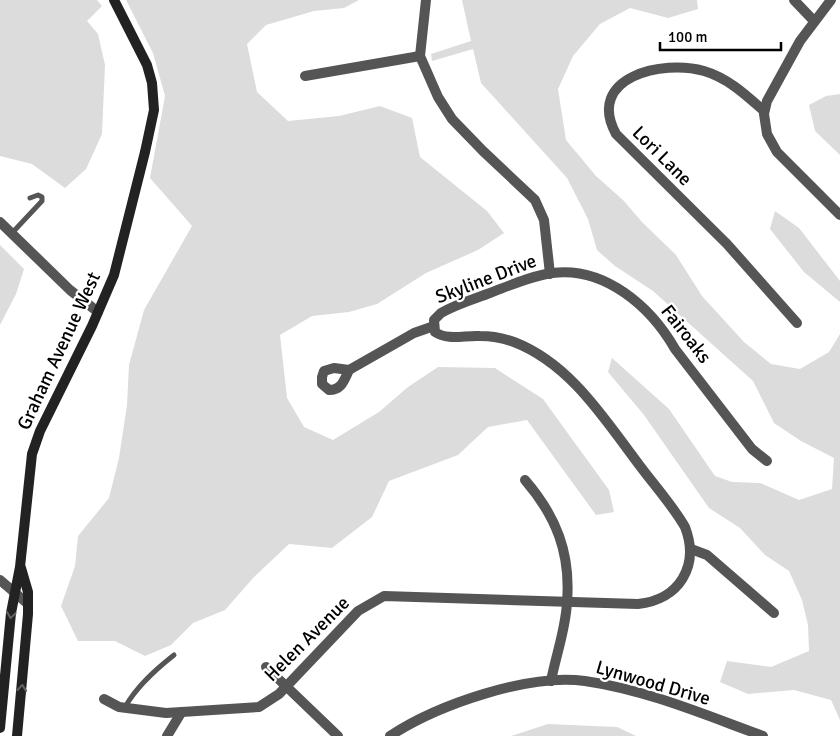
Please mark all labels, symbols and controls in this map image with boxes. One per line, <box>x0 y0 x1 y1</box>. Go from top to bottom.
scale bar <box>660 20 781 52</box>
text: 100 m <box>668 28 708 46</box>
street label: Lori Lane <box>627 121 697 191</box>
street label: Skyline Drive <box>432 249 540 309</box>
street label: Graham Avenue West <box>12 268 106 434</box>
street label: Fairoaks <box>656 300 716 368</box>
street label: Helen Avenue <box>259 591 355 687</box>
one-way arrow <box>6 611 17 619</box>
street label: Lynwood Drive <box>593 655 713 711</box>
one-way arrow <box>17 683 28 691</box>

